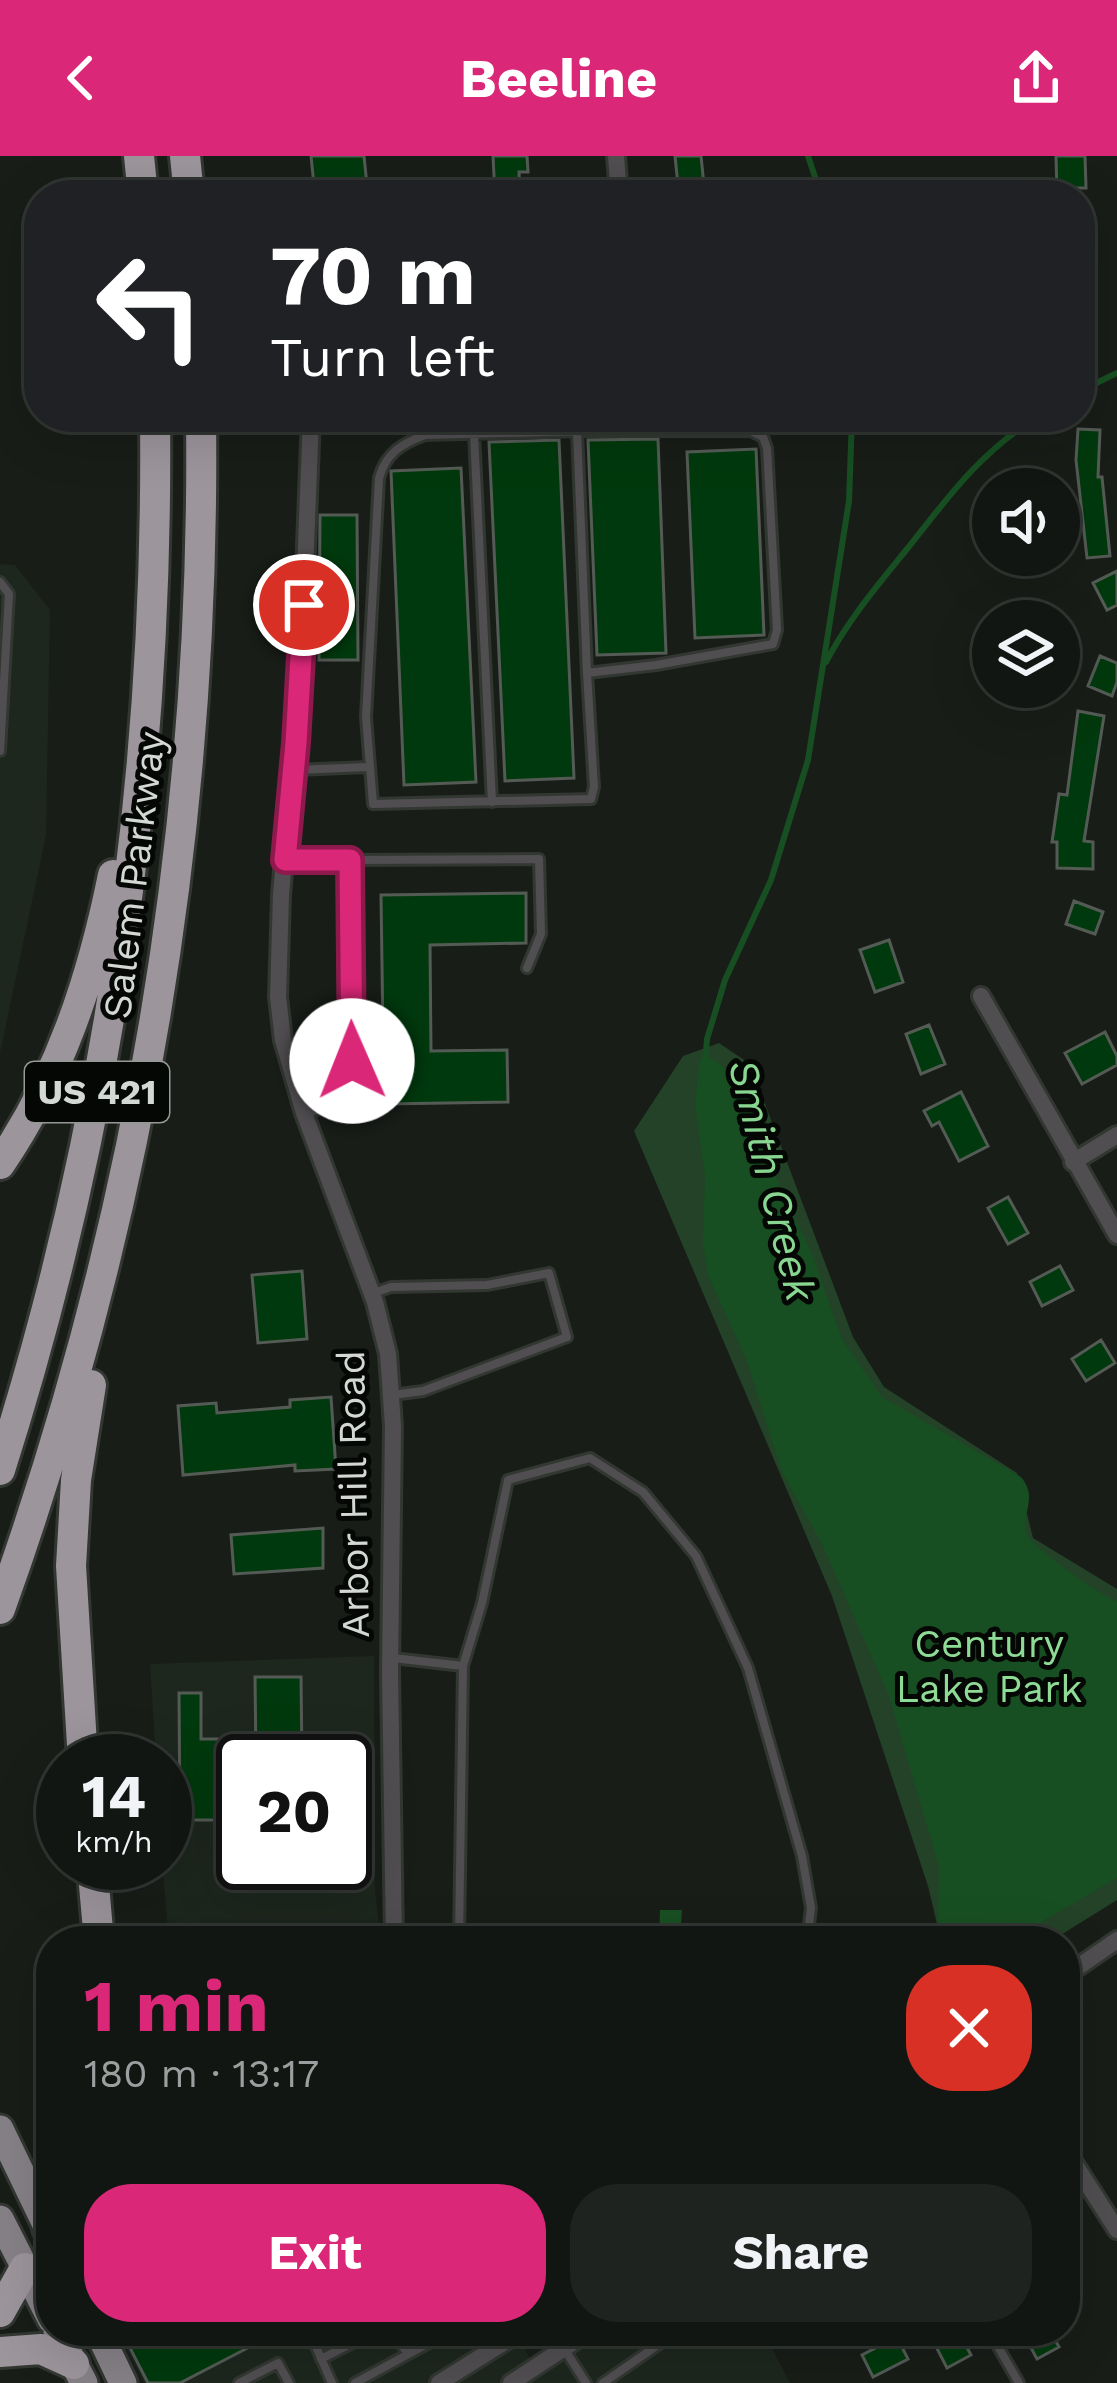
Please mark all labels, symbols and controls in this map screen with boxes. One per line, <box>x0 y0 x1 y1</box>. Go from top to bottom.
icon: back <box>48 45 114 111</box>
icon: share <box>1003 45 1069 111</box>
text: Beeline <box>460 47 657 110</box>
text: 70 m <box>270 226 476 324</box>
icon: left <box>72 228 228 384</box>
text: Turn left <box>270 326 495 389</box>
map controls <box>972 468 1080 708</box>
button: sound <box>972 468 1080 576</box>
pin <box>253 554 355 656</box>
icon: arrive <box>271 572 337 638</box>
button: layers <box>972 600 1080 708</box>
street label: Salem Parkway <box>94 729 174 1021</box>
position arrow <box>289 998 415 1124</box>
water label: Smith Creek <box>718 1054 826 1307</box>
road number: US 421 <box>25 1062 169 1122</box>
street label: Arbor Hill Road <box>328 1350 378 1638</box>
park label: Century Lake Park <box>896 1621 1082 1711</box>
speed limit sign: 20 <box>216 1734 372 1890</box>
text: 14 <box>82 1761 146 1832</box>
text: km/h <box>75 1824 153 1859</box>
text: 1 min <box>84 1964 269 2048</box>
button: close <box>906 1965 1032 2091</box>
text: 180 m · 13:17 <box>84 2051 319 2096</box>
button: Exit <box>84 2184 546 2322</box>
button: Share <box>570 2184 1032 2322</box>

